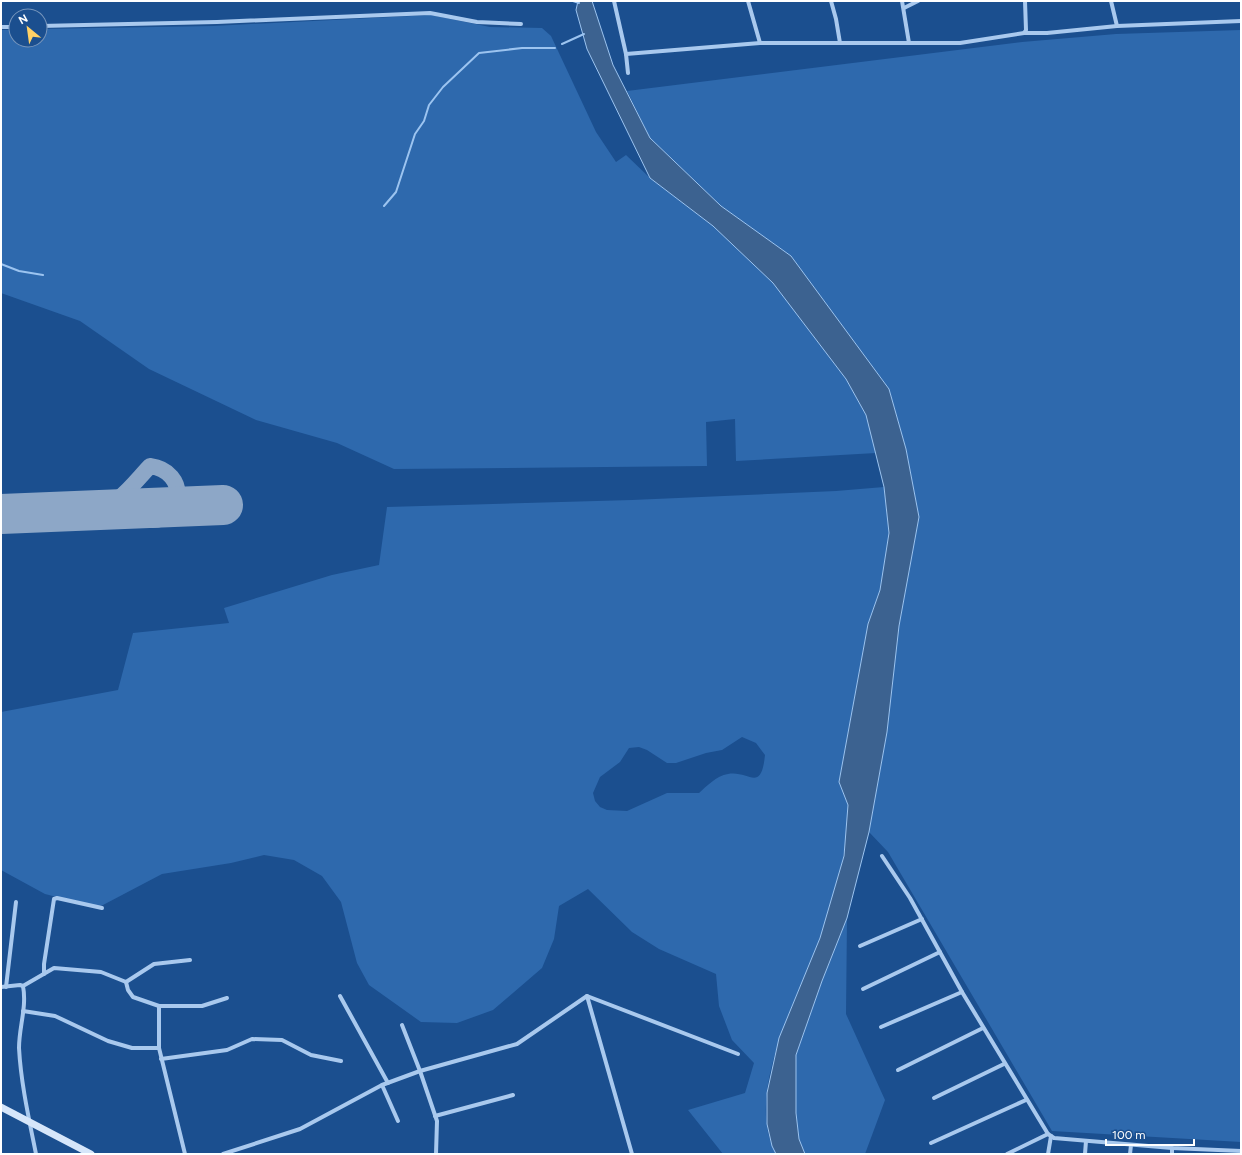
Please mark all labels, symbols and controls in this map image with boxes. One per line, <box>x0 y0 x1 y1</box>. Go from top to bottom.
north arrow <box>8 8 48 48</box>
text: N <box>17 12 30 27</box>
scale bar <box>1106 1121 1194 1147</box>
text: 100 m <box>1112 1128 1146 1142</box>

